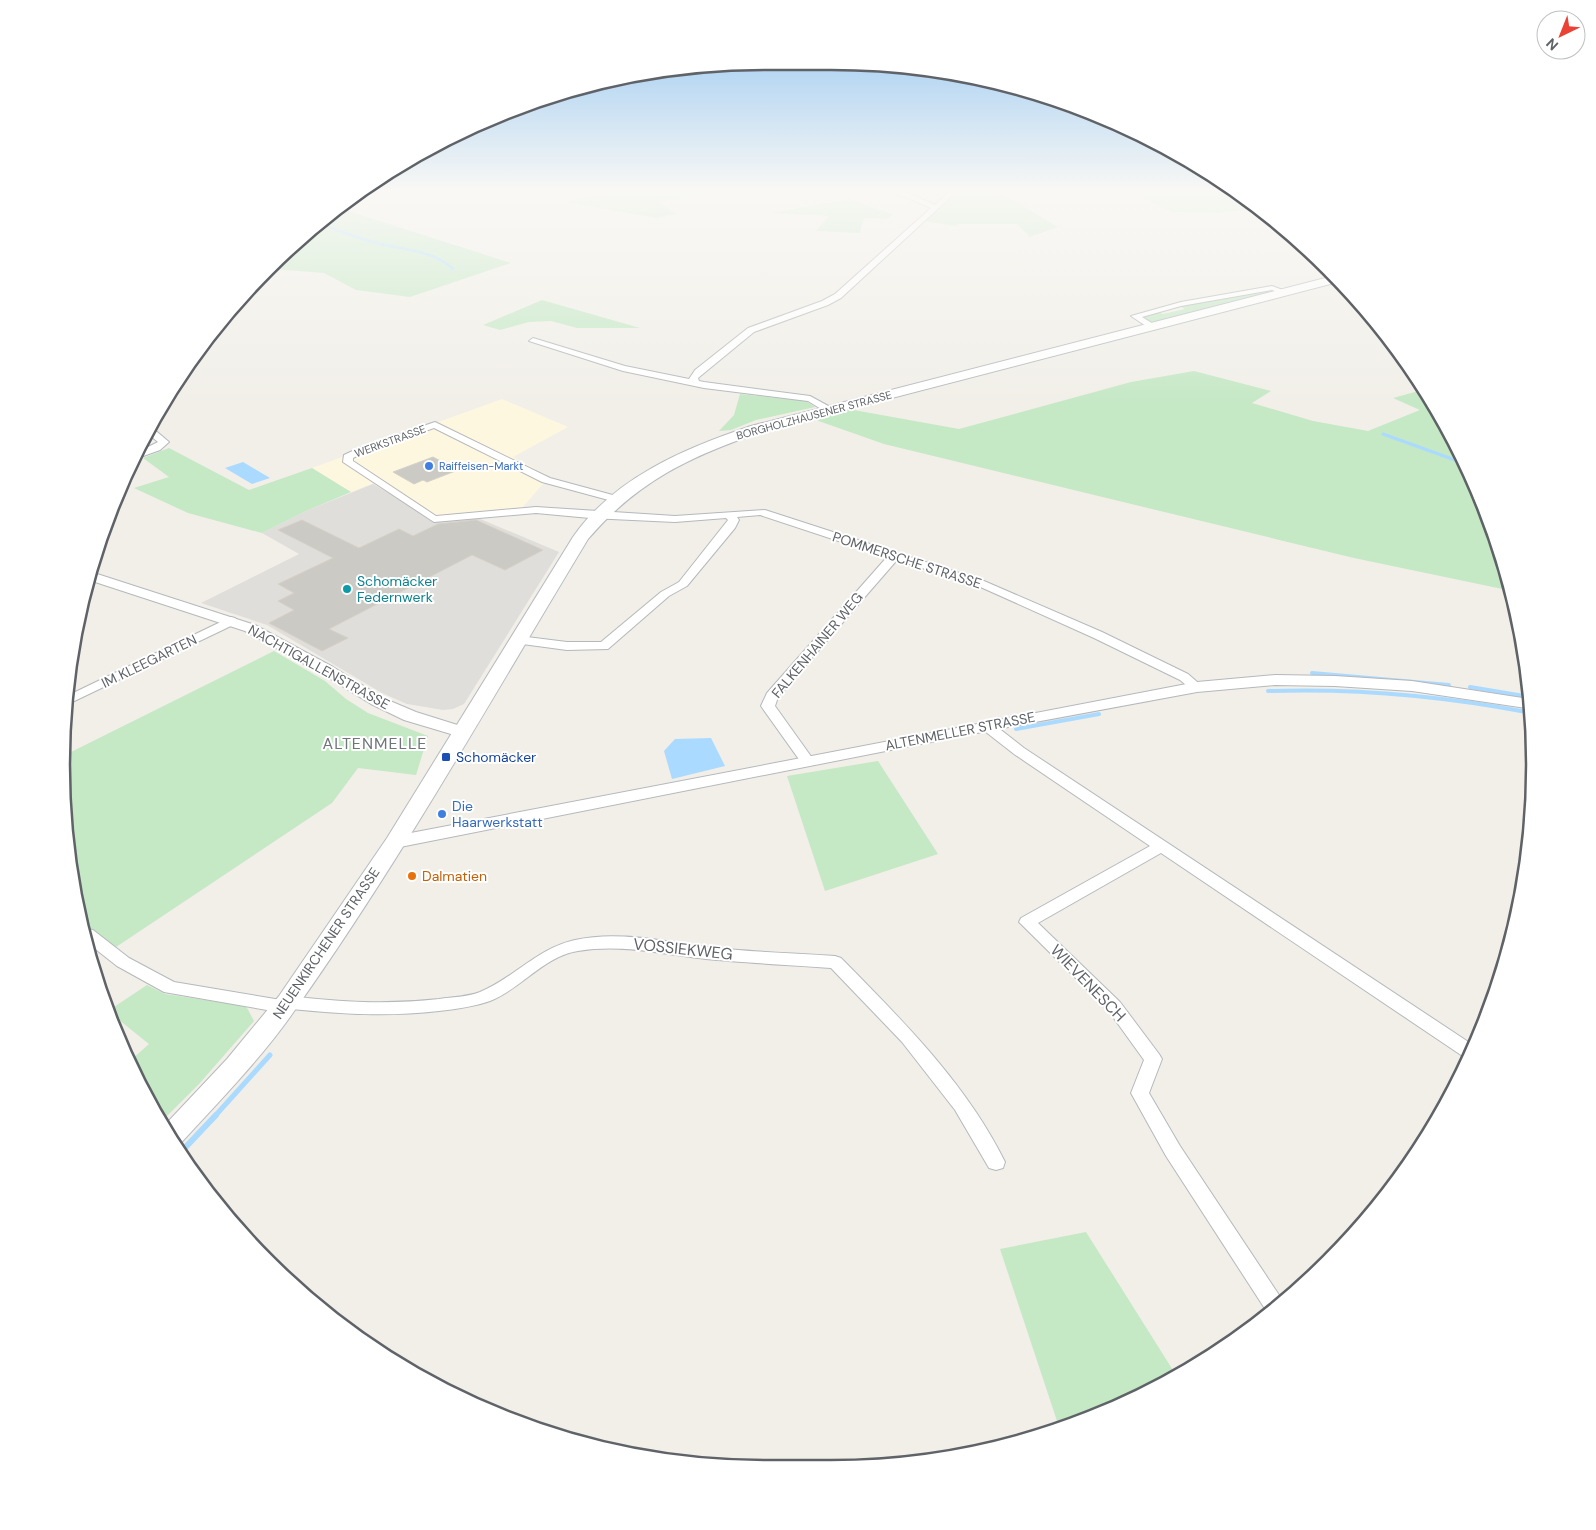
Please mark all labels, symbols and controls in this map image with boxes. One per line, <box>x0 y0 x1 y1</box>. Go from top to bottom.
north arrow <box>1536 10 1586 60</box>
text: N <box>1542 34 1562 55</box>
street label: BORGHOLZHAUSENER STRASSE <box>735 387 893 443</box>
street label: WERKSTRASSE <box>352 422 428 460</box>
place label: Raiffeisen-Markt <box>439 459 523 473</box>
marker: Raiffeisen-Markt <box>423 460 435 472</box>
street label: POMMERSCHE STRASSE <box>830 527 984 593</box>
place label: Schomäcker Federnwerk <box>357 572 437 606</box>
marker: Schomäcker Federnwerk <box>341 583 353 595</box>
street label: FALKENHAINER WEG <box>767 588 867 702</box>
street label: NACHTIGALLENSTRASSE <box>245 621 393 713</box>
street label: IM KLEEGARTEN <box>98 630 200 692</box>
street label: ALTENMELLER STRASSE <box>883 708 1037 754</box>
district label: ALTENMELLE <box>323 733 427 754</box>
place label: Schomäcker <box>456 748 536 766</box>
marker: Schomäcker <box>440 751 452 763</box>
place label: Die Haarwerkstatt <box>452 797 543 831</box>
marker: Die Haarwerkstatt <box>436 808 448 820</box>
street label: NEUENKIRCHENER STRASSE <box>269 864 383 1022</box>
place label: Dalmatien <box>422 867 487 885</box>
marker: Dalmatien <box>406 870 418 882</box>
street label: VOSSIEKWEG <box>632 933 734 965</box>
street label: WIEVENESCH <box>1046 940 1130 1026</box>

